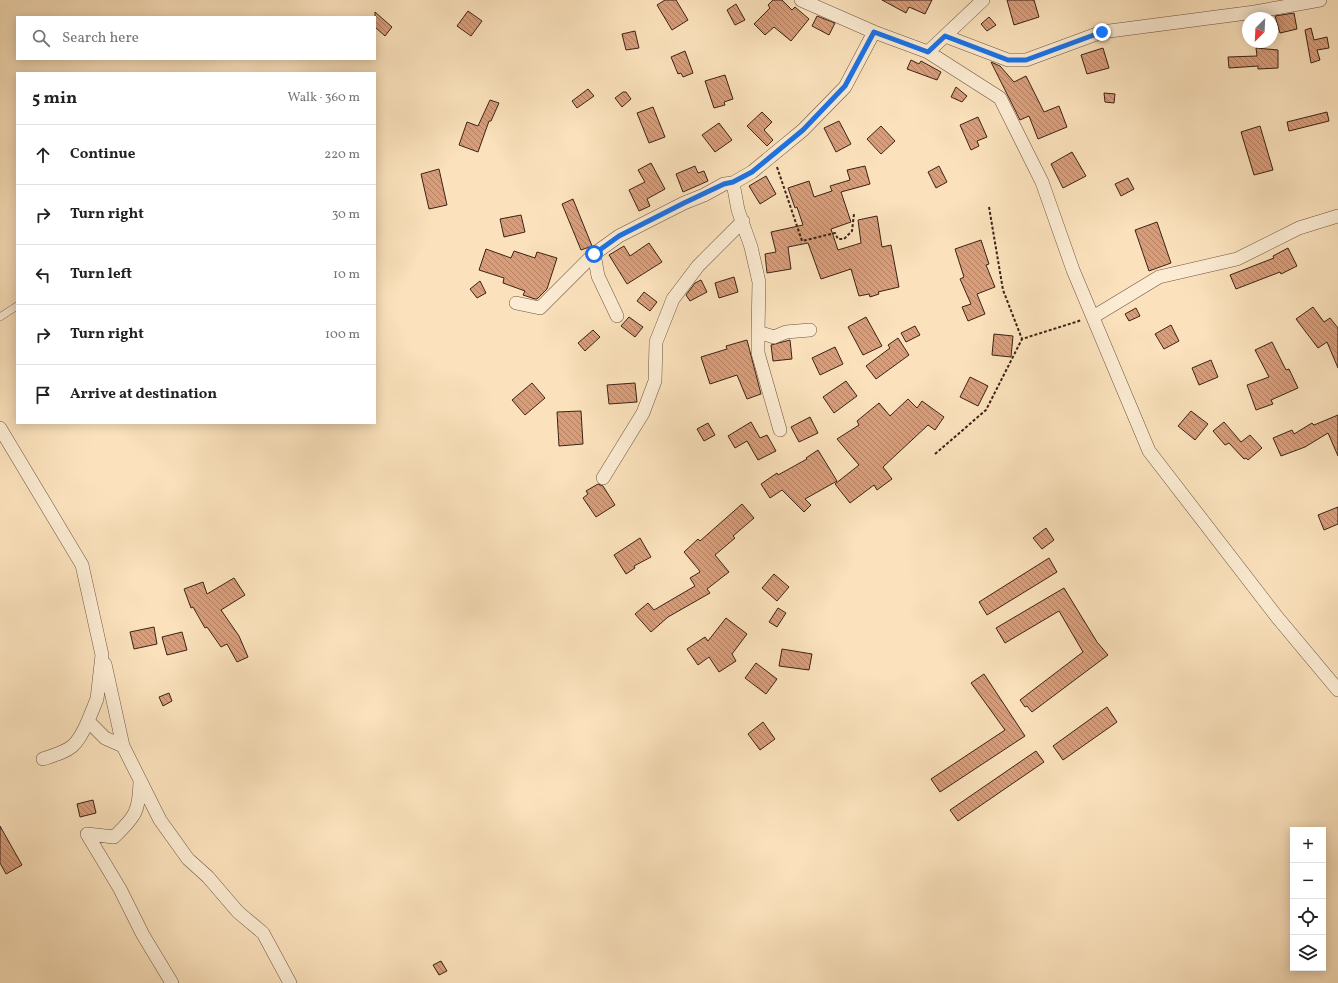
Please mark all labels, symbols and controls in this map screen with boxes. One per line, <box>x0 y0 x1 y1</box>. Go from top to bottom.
north arrow <box>1242 12 1278 48</box>
search box <box>16 16 376 60</box>
route end <box>1093 23 1111 41</box>
icon: search <box>30 27 52 49</box>
text: Search here <box>62 28 139 49</box>
text: 5 min <box>32 87 77 110</box>
text: Walk · 360 m <box>288 89 360 107</box>
icon: ahead <box>32 144 54 166</box>
text: Continue <box>70 144 135 165</box>
text: 220 m <box>324 146 360 164</box>
icon: right <box>32 204 54 226</box>
text: Turn right <box>70 204 144 225</box>
text: 30 m <box>332 206 360 224</box>
route start <box>585 245 603 263</box>
icon: left <box>32 264 54 286</box>
text: Turn left <box>70 264 132 285</box>
text: 10 m <box>333 266 360 284</box>
icon: right <box>32 324 54 346</box>
text: Turn right <box>70 324 144 345</box>
text: 100 m <box>325 326 360 344</box>
icon: arrive <box>32 384 54 406</box>
text: Arrive at destination <box>70 384 217 405</box>
map controls <box>1290 827 1326 971</box>
button: + <box>1290 827 1326 863</box>
button: − <box>1290 863 1326 899</box>
button: locate <box>1290 899 1326 935</box>
button: layers <box>1290 935 1326 971</box>

